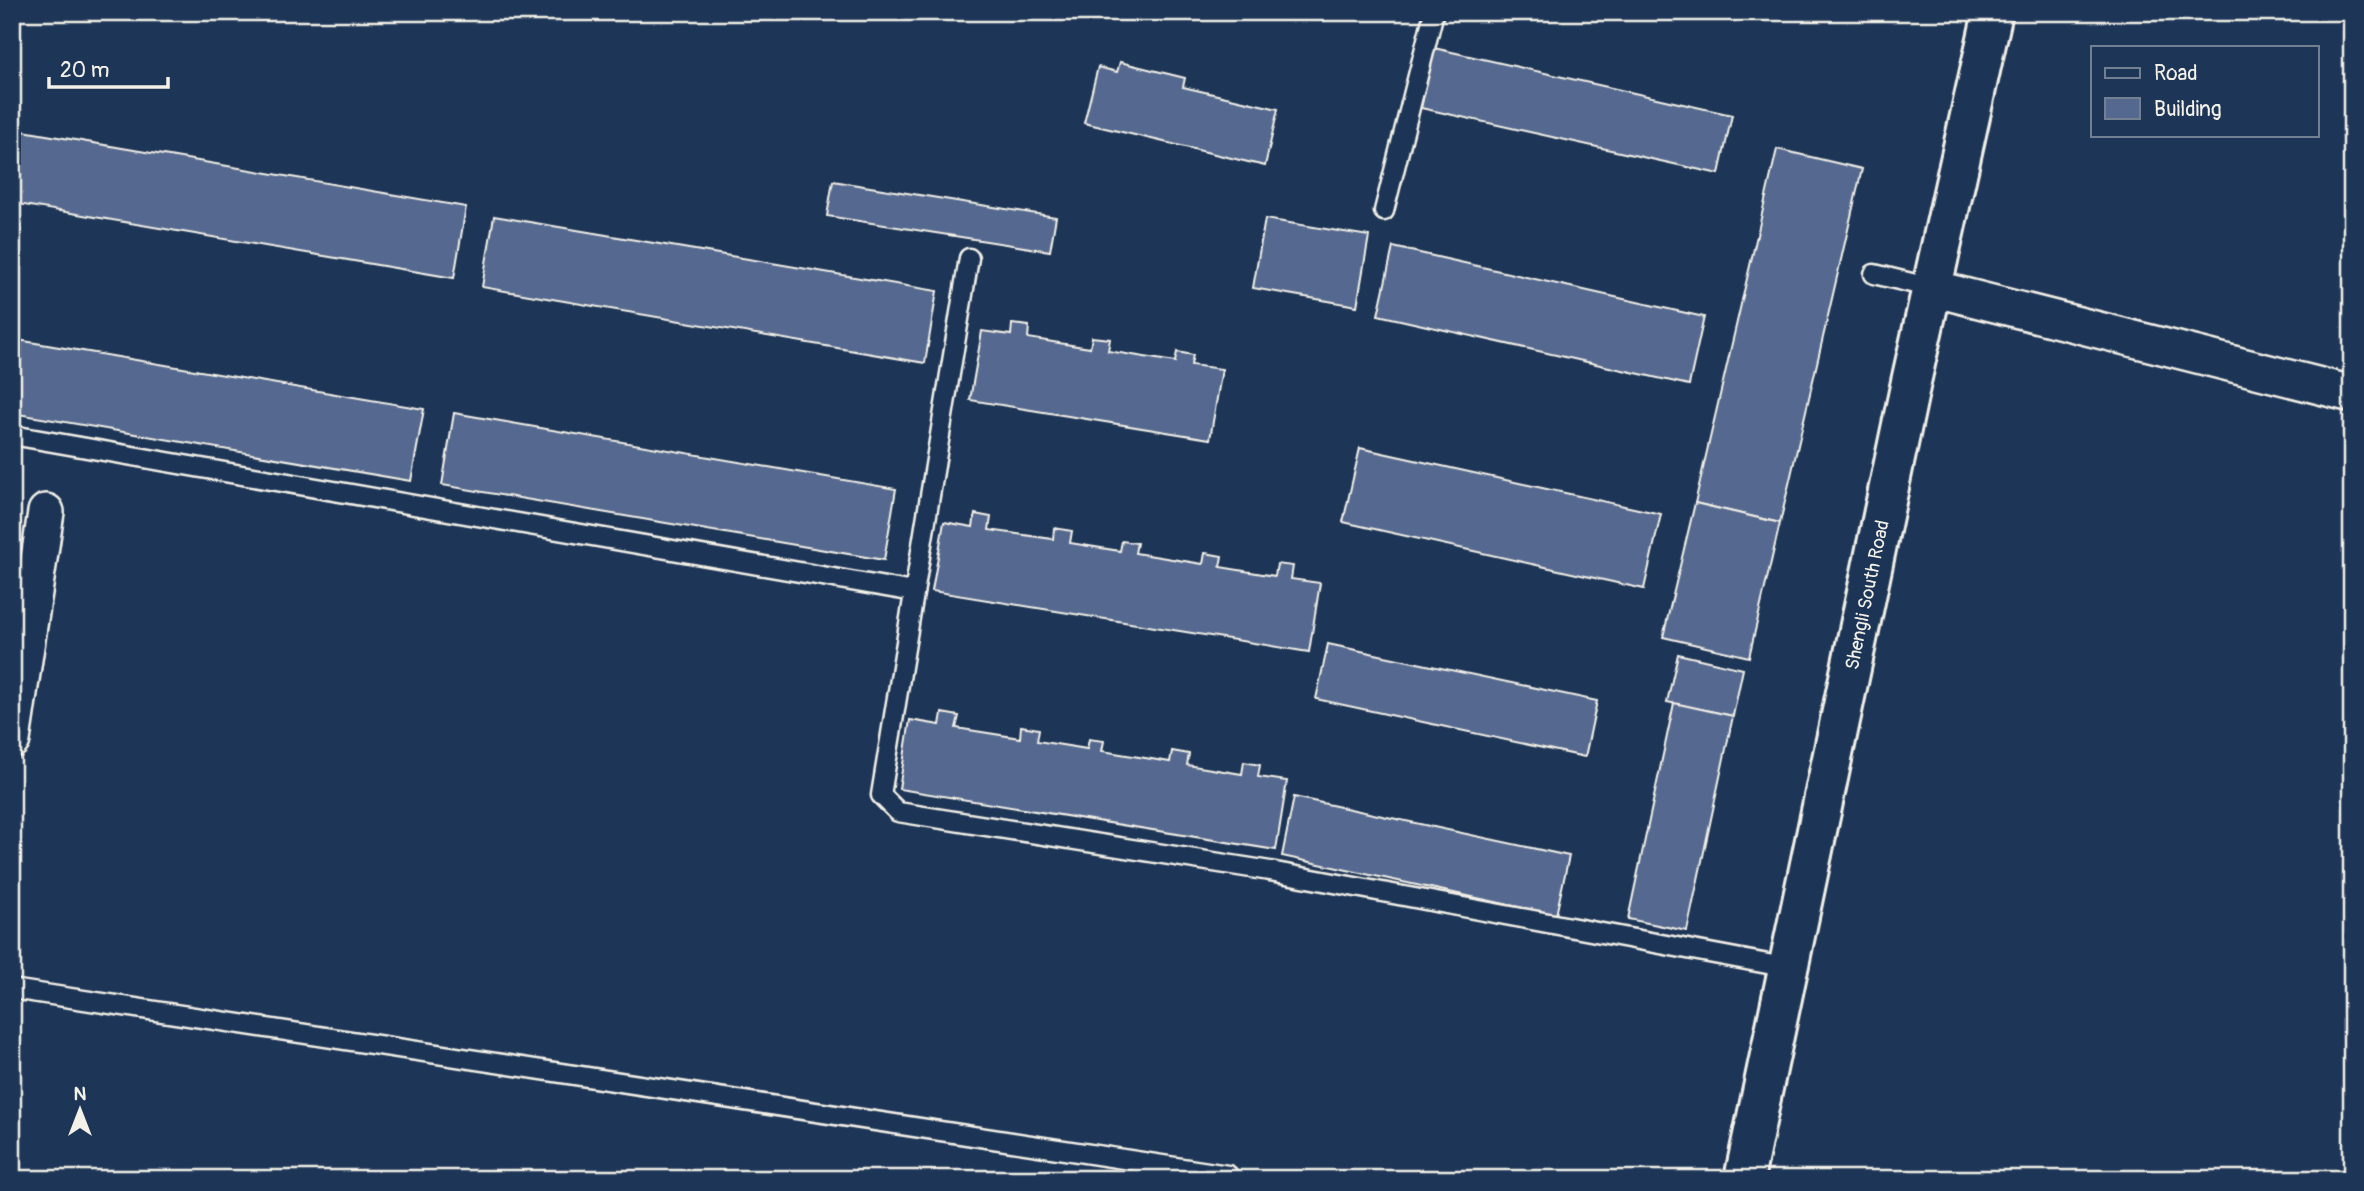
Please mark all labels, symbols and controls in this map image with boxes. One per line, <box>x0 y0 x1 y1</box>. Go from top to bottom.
scale bar <box>49 46 168 90</box>
legend <box>2091 46 2318 136</box>
text: 20 m <box>60 57 109 84</box>
text: Road <box>2154 60 2198 87</box>
text: Building <box>2154 96 2221 123</box>
street label: Shengli South Road <box>1840 518 1895 672</box>
north arrow <box>46 1076 116 1146</box>
text: N <box>74 1082 87 1106</box>

